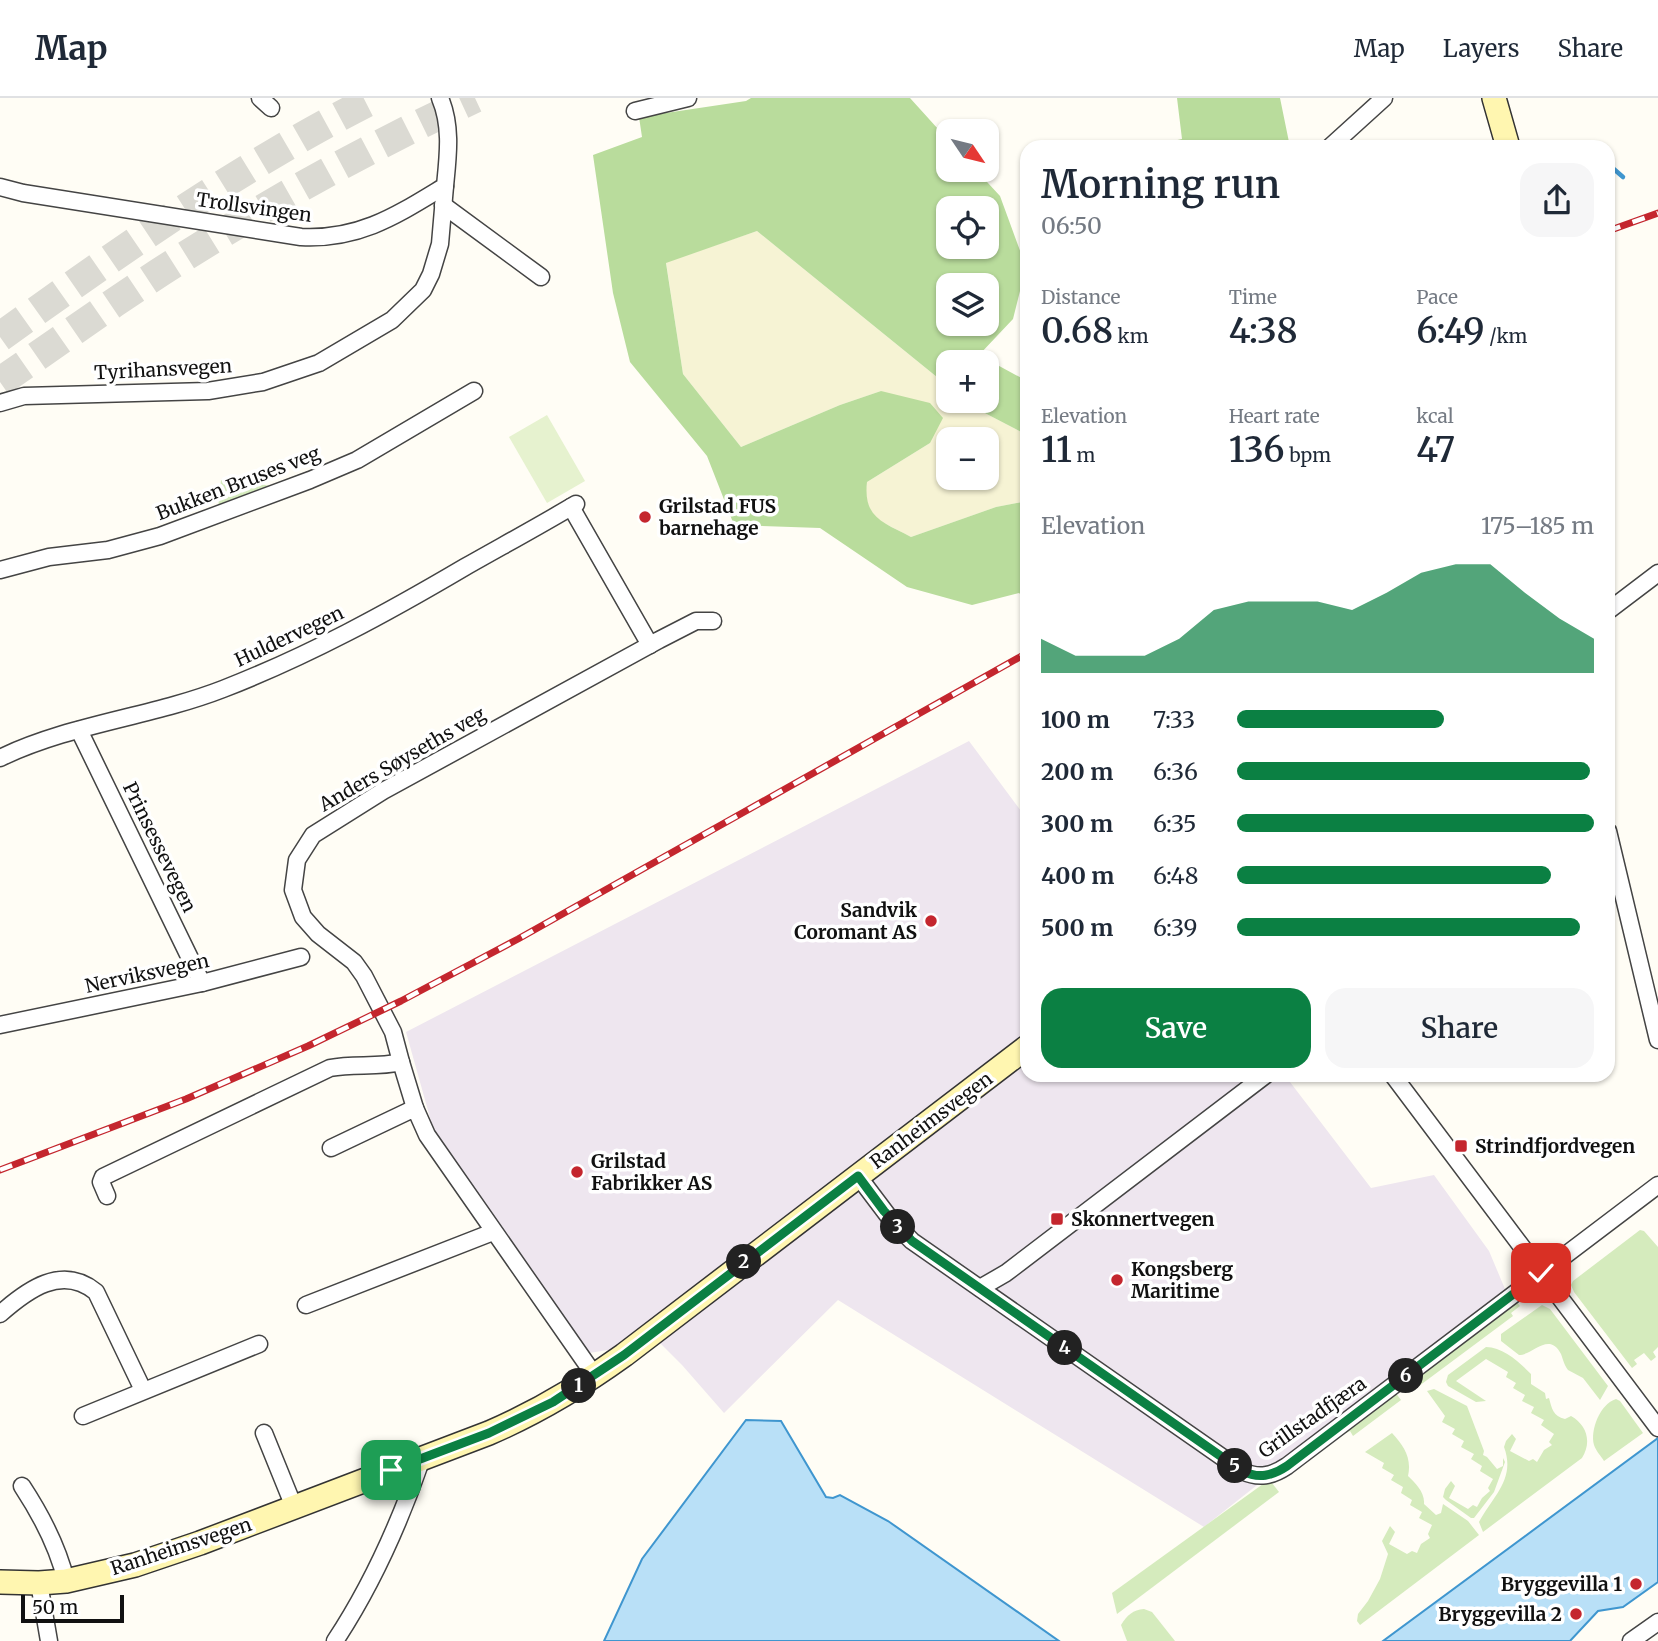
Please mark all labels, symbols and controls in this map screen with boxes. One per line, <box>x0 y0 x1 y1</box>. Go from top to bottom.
text: Map <box>35 28 108 69</box>
text: Map <box>1354 33 1405 64</box>
text: Layers <box>1443 33 1519 64</box>
text: Share <box>1557 33 1623 64</box>
north arrow <box>936 119 999 182</box>
map controls <box>936 119 999 490</box>
text: Morning run <box>1041 161 1280 208</box>
button: share <box>1520 163 1594 237</box>
street label: Trollsvingen <box>195 187 314 227</box>
button: locate <box>936 196 999 259</box>
text: 06:50 <box>1041 211 1102 240</box>
button: layers <box>936 273 999 336</box>
text: Distance <box>1041 285 1120 309</box>
text: Time <box>1229 285 1277 309</box>
text: Pace <box>1416 285 1458 309</box>
text: 0.68 <box>1041 309 1113 353</box>
text: 4:38 <box>1229 309 1298 353</box>
text: 6:49 <box>1416 309 1485 353</box>
text: km <box>1113 324 1149 348</box>
text: /km <box>1485 324 1527 348</box>
button: + <box>936 350 999 413</box>
street label: Tyrihansvegen <box>93 353 233 385</box>
text: Elevation <box>1041 404 1127 428</box>
text: Heart rate <box>1229 404 1320 428</box>
text: kcal <box>1416 404 1454 428</box>
button: − <box>936 427 999 490</box>
text: 11 <box>1041 428 1072 472</box>
text: 136 <box>1229 428 1285 472</box>
text: 47 <box>1416 428 1455 472</box>
street label: Bukken Bruses veg <box>153 441 324 525</box>
text: m <box>1072 443 1095 467</box>
text: bpm <box>1285 443 1331 467</box>
place label: Grilstad FUS barnehage <box>659 494 776 540</box>
marker: Grilstad FUS barnehage <box>637 509 653 525</box>
text: Elevation <box>1041 511 1145 540</box>
text: 175–185 m <box>1481 511 1594 540</box>
street label: Huldervegen <box>231 600 348 672</box>
street label: Anders Søyseths veg <box>314 701 490 817</box>
text: 100 m <box>1041 705 1110 734</box>
text: 7:33 <box>1153 705 1195 734</box>
text: 200 m <box>1041 757 1113 786</box>
text: 6:36 <box>1153 757 1198 786</box>
street label: Prinsessevegen <box>118 778 202 916</box>
text: 300 m <box>1041 809 1113 838</box>
text: 6:35 <box>1153 809 1196 838</box>
text: 400 m <box>1041 861 1115 890</box>
text: 6:48 <box>1153 861 1198 890</box>
place label: Sandvik Coromant AS <box>794 898 918 944</box>
marker: Sandvik Coromant AS <box>923 913 939 929</box>
text: 500 m <box>1041 913 1113 942</box>
text: 6:39 <box>1153 913 1197 942</box>
street label: Nerviksvegen <box>83 948 212 998</box>
button: Save <box>1041 988 1311 1068</box>
button: Share <box>1325 988 1594 1068</box>
street label: Ranheimsvegen <box>865 1066 997 1174</box>
place label: Strindfjordvegen <box>1475 1134 1635 1158</box>
marker: Strindfjordvegen <box>1453 1138 1469 1154</box>
place label: Grilstad Fabrikker AS <box>591 1149 712 1195</box>
marker: Grilstad Fabrikker AS <box>569 1164 585 1180</box>
place label: Skonnertvegen <box>1071 1207 1215 1231</box>
pin: 3 <box>880 1210 916 1244</box>
marker: Skonnertvegen <box>1049 1211 1065 1227</box>
text: 3 <box>892 1214 903 1238</box>
pin <box>1511 1243 1571 1303</box>
pin: 2 <box>726 1244 762 1280</box>
text: 2 <box>738 1249 749 1273</box>
icon: check <box>1522 1254 1560 1292</box>
place label: Kongsberg Maritime <box>1131 1257 1233 1303</box>
marker: Kongsberg Maritime <box>1109 1272 1125 1288</box>
pin: 4 <box>1048 1330 1082 1366</box>
text: 4 <box>1058 1335 1071 1359</box>
pin: 6 <box>1388 1358 1424 1394</box>
text: 6 <box>1400 1363 1411 1387</box>
pin: 1 <box>562 1368 596 1404</box>
street label: Grillstadfjæra <box>1253 1371 1371 1463</box>
text: 1 <box>574 1373 583 1397</box>
pin <box>361 1440 421 1500</box>
pin: 5 <box>1218 1448 1252 1484</box>
icon: arrive <box>372 1451 410 1489</box>
text: 5 <box>1229 1453 1240 1477</box>
street label: Ranheimsvegen <box>107 1512 255 1580</box>
place label: Bryggevilla 1 <box>1501 1572 1622 1596</box>
marker: Bryggevilla 1 <box>1628 1576 1644 1592</box>
scale bar <box>21 1592 124 1624</box>
text: 50 m <box>32 1595 78 1619</box>
place label: Bryggevilla 2 <box>1438 1602 1562 1626</box>
marker: Bryggevilla 2 <box>1568 1606 1584 1622</box>

